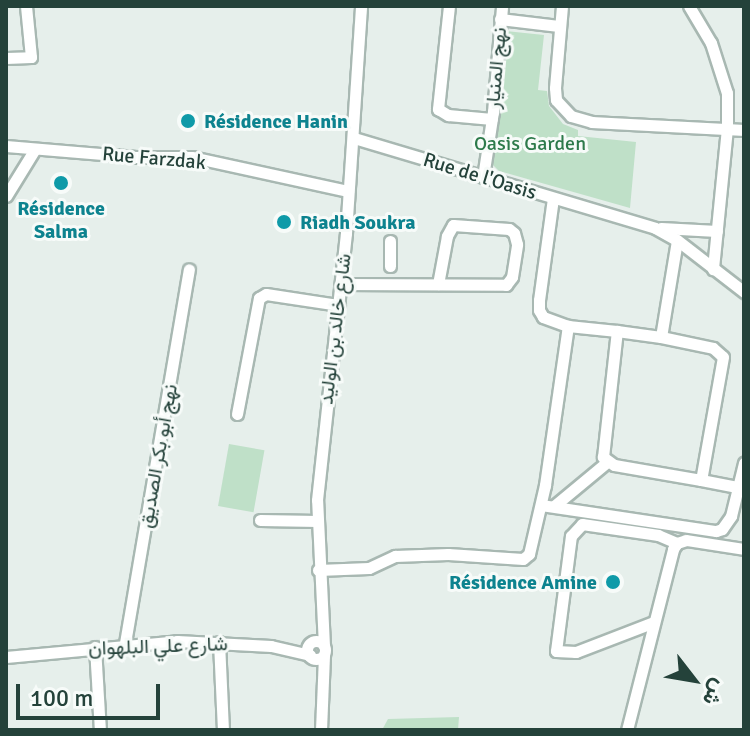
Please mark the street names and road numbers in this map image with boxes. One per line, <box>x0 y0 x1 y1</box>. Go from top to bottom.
street label: نهج المنيار <box>480 26 512 110</box>
street label: Rue Farzdak <box>101 142 207 174</box>
street label: Rue de l'Oasis <box>420 147 540 205</box>
street label: شارع خالد بن الوليد <box>314 252 356 406</box>
street label: نهج أبو بكر الصديق <box>134 382 182 530</box>
street label: شارع علي البلهوان <box>88 632 228 660</box>

